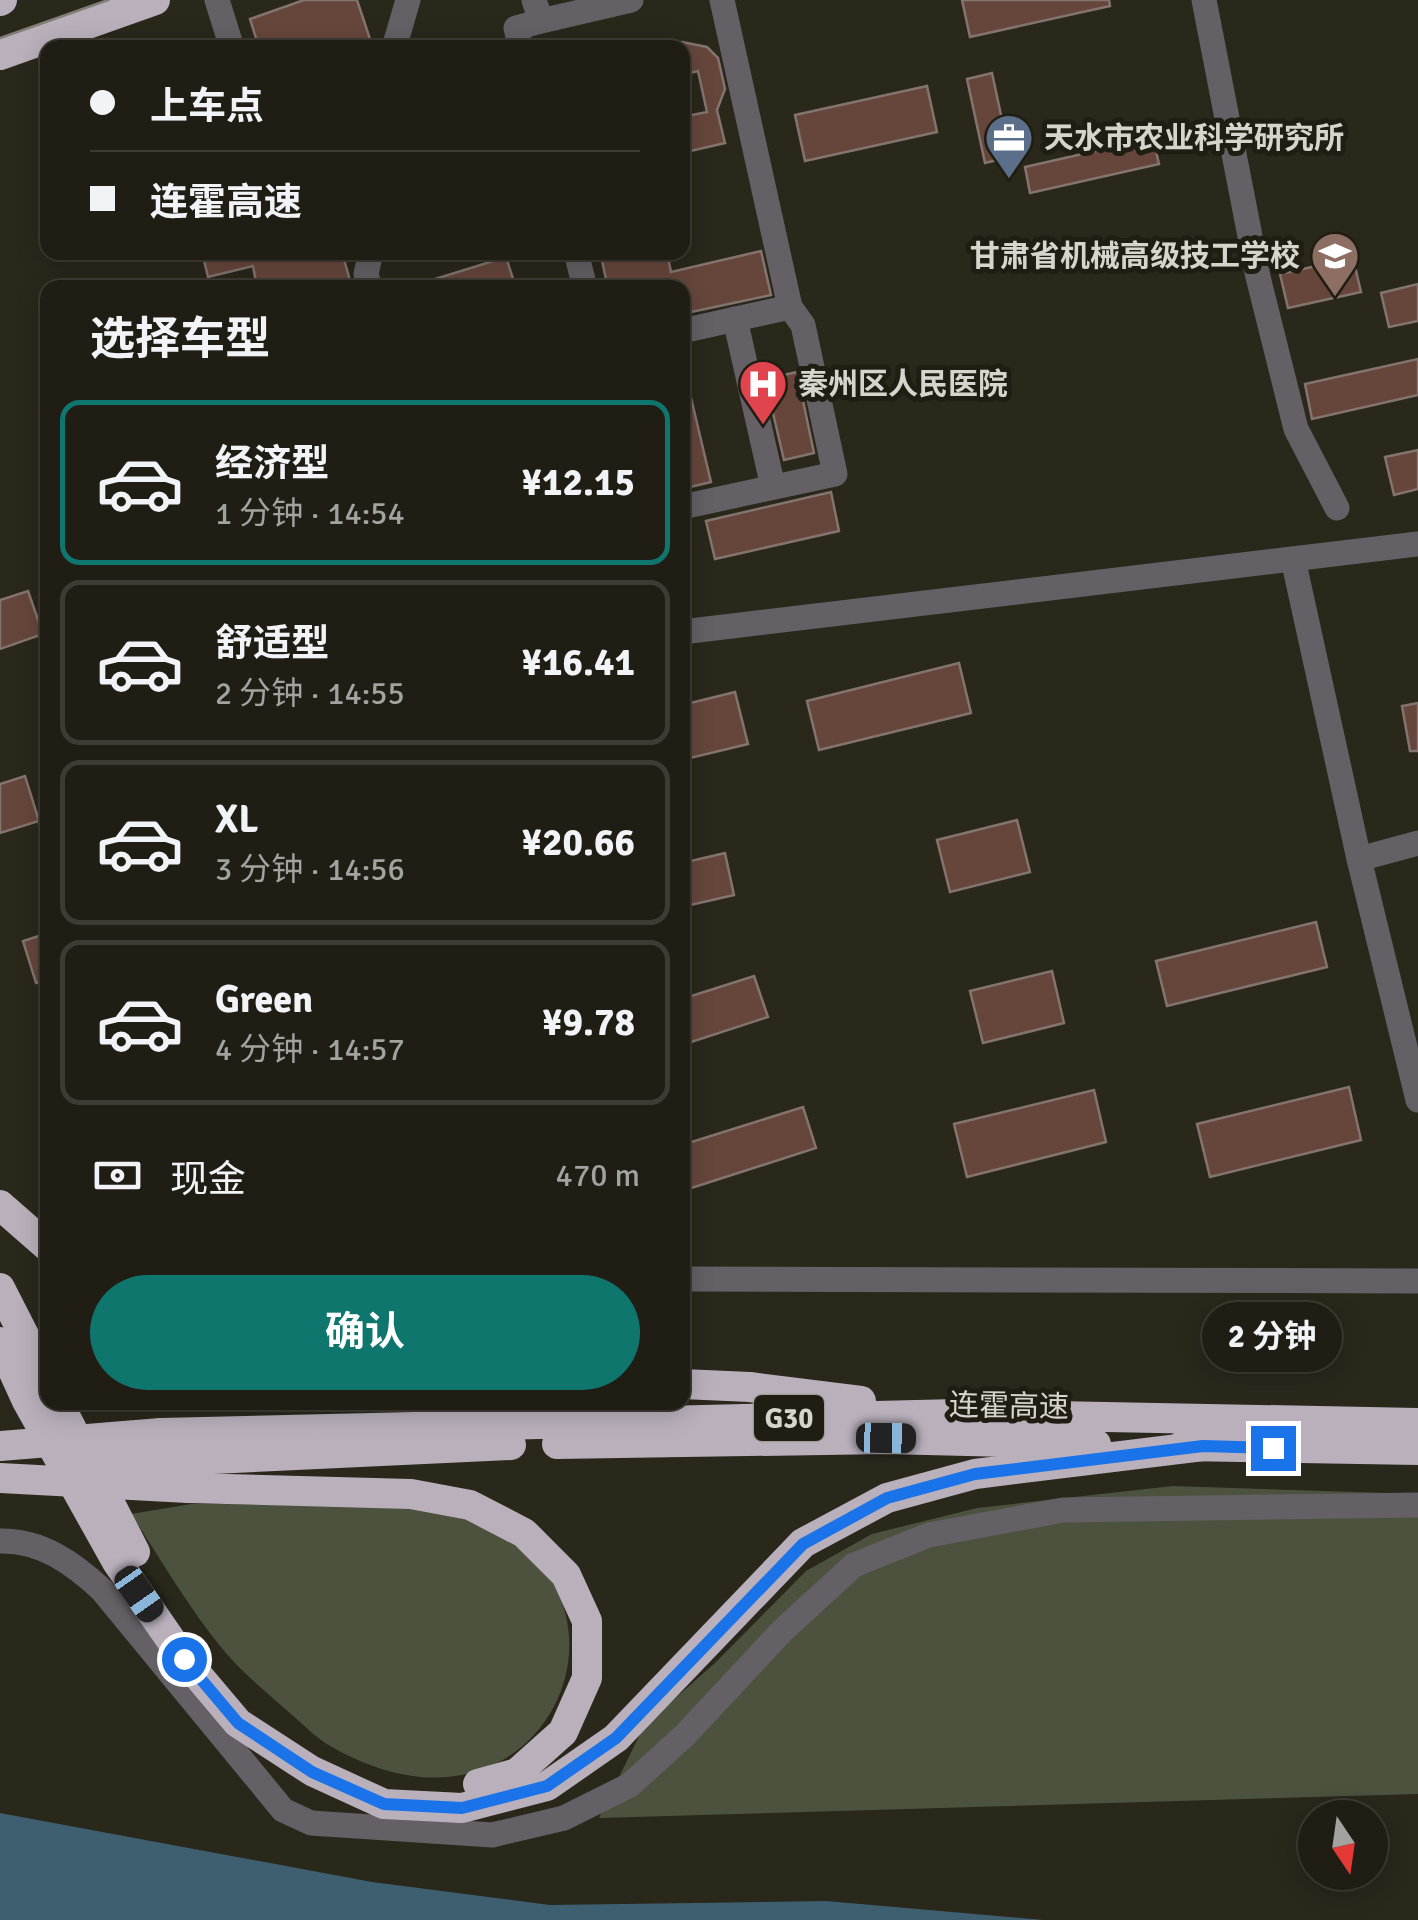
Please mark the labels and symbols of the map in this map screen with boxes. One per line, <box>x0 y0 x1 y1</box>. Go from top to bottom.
office icon: 天水市农业科学研究所 <box>983 112 1035 180</box>
place label: 天水市农业科学研究所 <box>1044 120 1344 157</box>
school or university icon: 甘肃省机械高级技工学校 <box>1309 230 1361 298</box>
place label: 甘肃省机械高级技工学校 <box>970 238 1300 275</box>
hospital icon: 秦州区人民医院 <box>737 358 789 426</box>
place label: 秦州区人民医院 <box>798 366 1008 403</box>
callout: 2 分钟 <box>1203 1303 1343 1373</box>
street label: 连霍高速 <box>949 1387 1069 1426</box>
road number: G30 <box>754 1395 824 1441</box>
car <box>856 1422 916 1454</box>
route end <box>1251 1426 1296 1471</box>
car <box>110 1561 168 1627</box>
route start <box>162 1637 207 1682</box>
north arrow <box>1298 1800 1388 1890</box>

